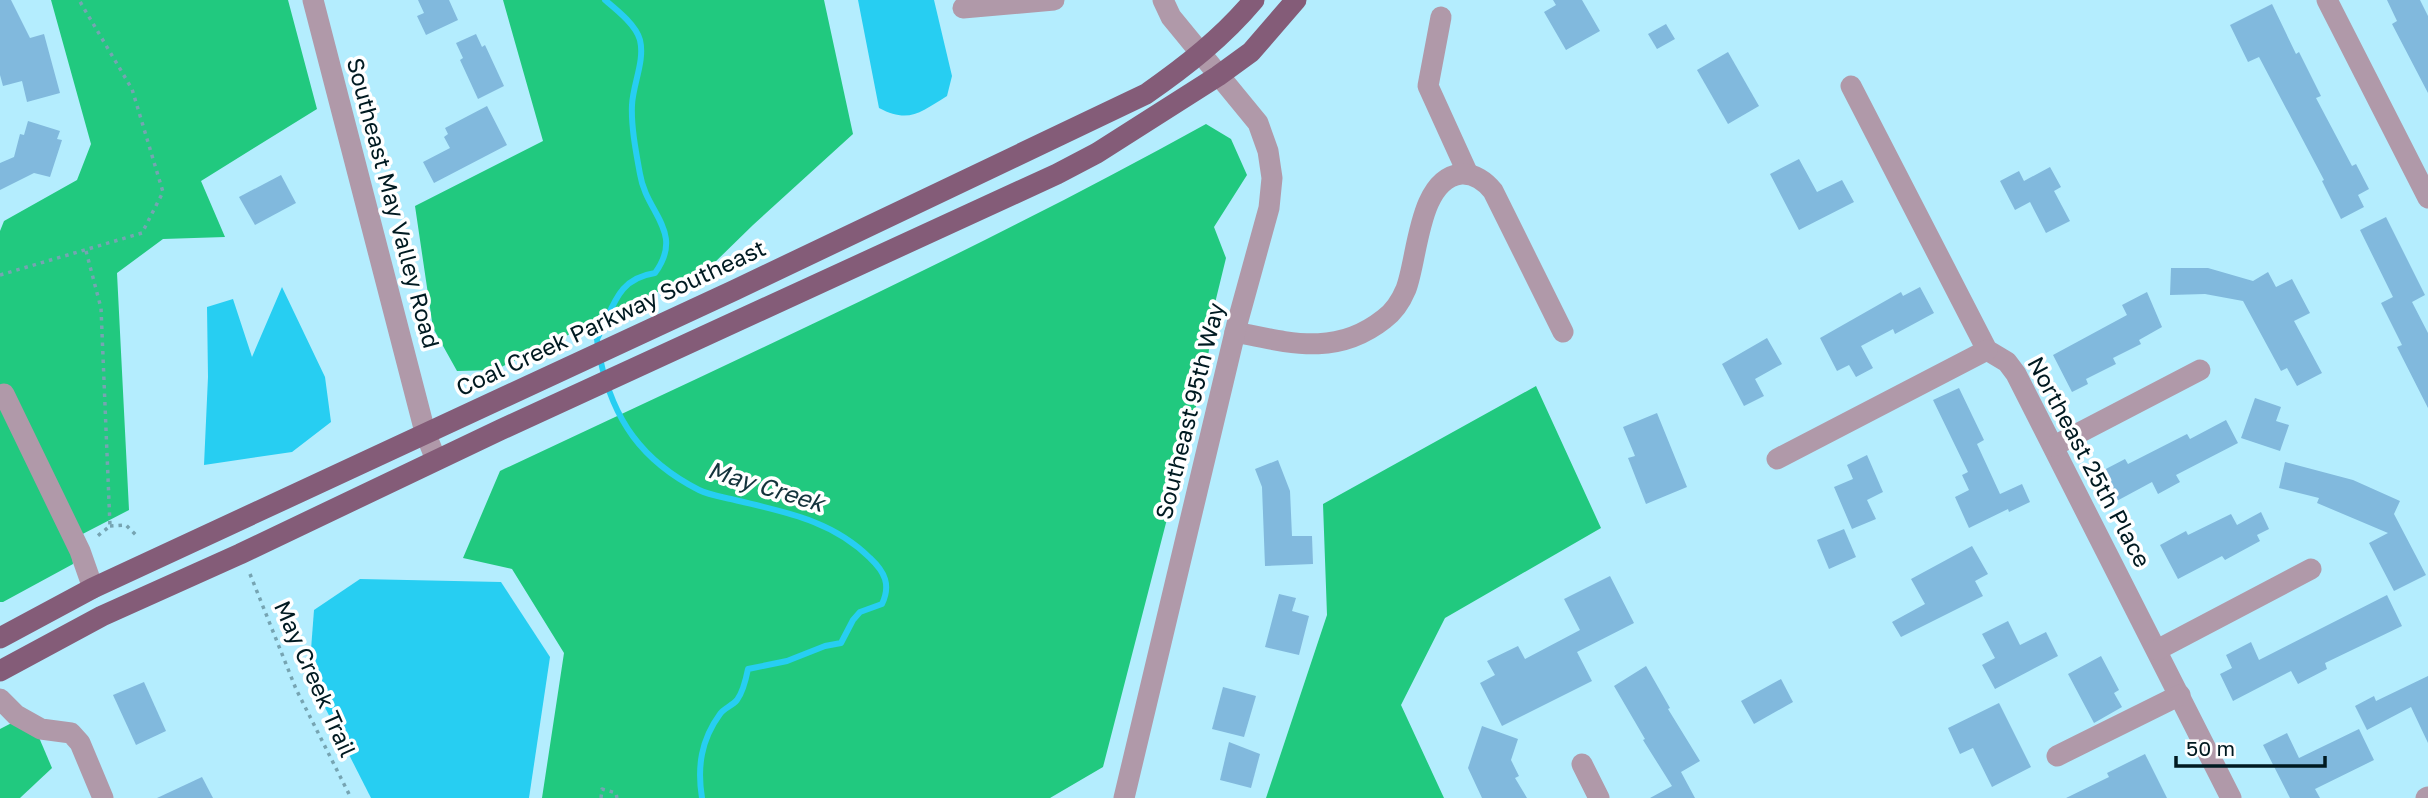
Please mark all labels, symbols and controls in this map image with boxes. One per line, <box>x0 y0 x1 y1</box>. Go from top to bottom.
street label: Southeast May Valley Road <box>342 54 446 351</box>
street label: Coal Creek Parkway Southeast <box>451 233 770 401</box>
street label: Southeast 95th Way <box>1149 299 1230 522</box>
street label: Northeast 25th Place <box>2022 351 2157 572</box>
water label: May Creek <box>705 454 830 519</box>
street label: May Creek Trail <box>269 596 363 761</box>
scale bar <box>2176 724 2325 768</box>
text: 50 m <box>2186 735 2235 761</box>

